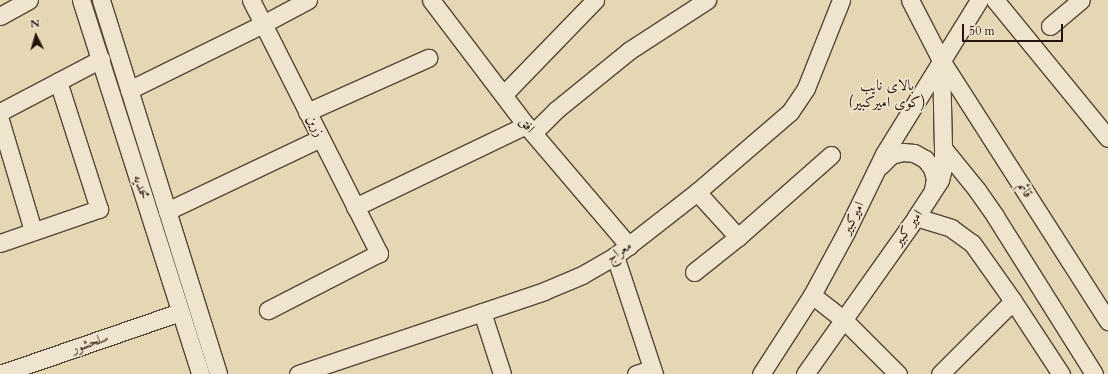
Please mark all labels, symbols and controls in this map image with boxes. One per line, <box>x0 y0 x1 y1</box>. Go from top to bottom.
north arrow <box>16 16 56 56</box>
text: N <box>29 16 40 31</box>
scale bar <box>964 16 1065 42</box>
text: 50 m <box>969 23 995 39</box>
district label: بالای نایب (کوی امیرکبیر) <box>849 76 925 111</box>
street label: زرین <box>302 112 328 140</box>
street label: افق <box>516 114 538 136</box>
street label: محمدیه <box>129 173 153 201</box>
street label: قائم <box>1014 179 1036 201</box>
street label: امیرکبیر <box>838 199 868 237</box>
street label: امیر کبیر <box>890 207 926 249</box>
street label: معراج <box>603 237 635 267</box>
street label: سلحشور <box>69 329 111 357</box>

